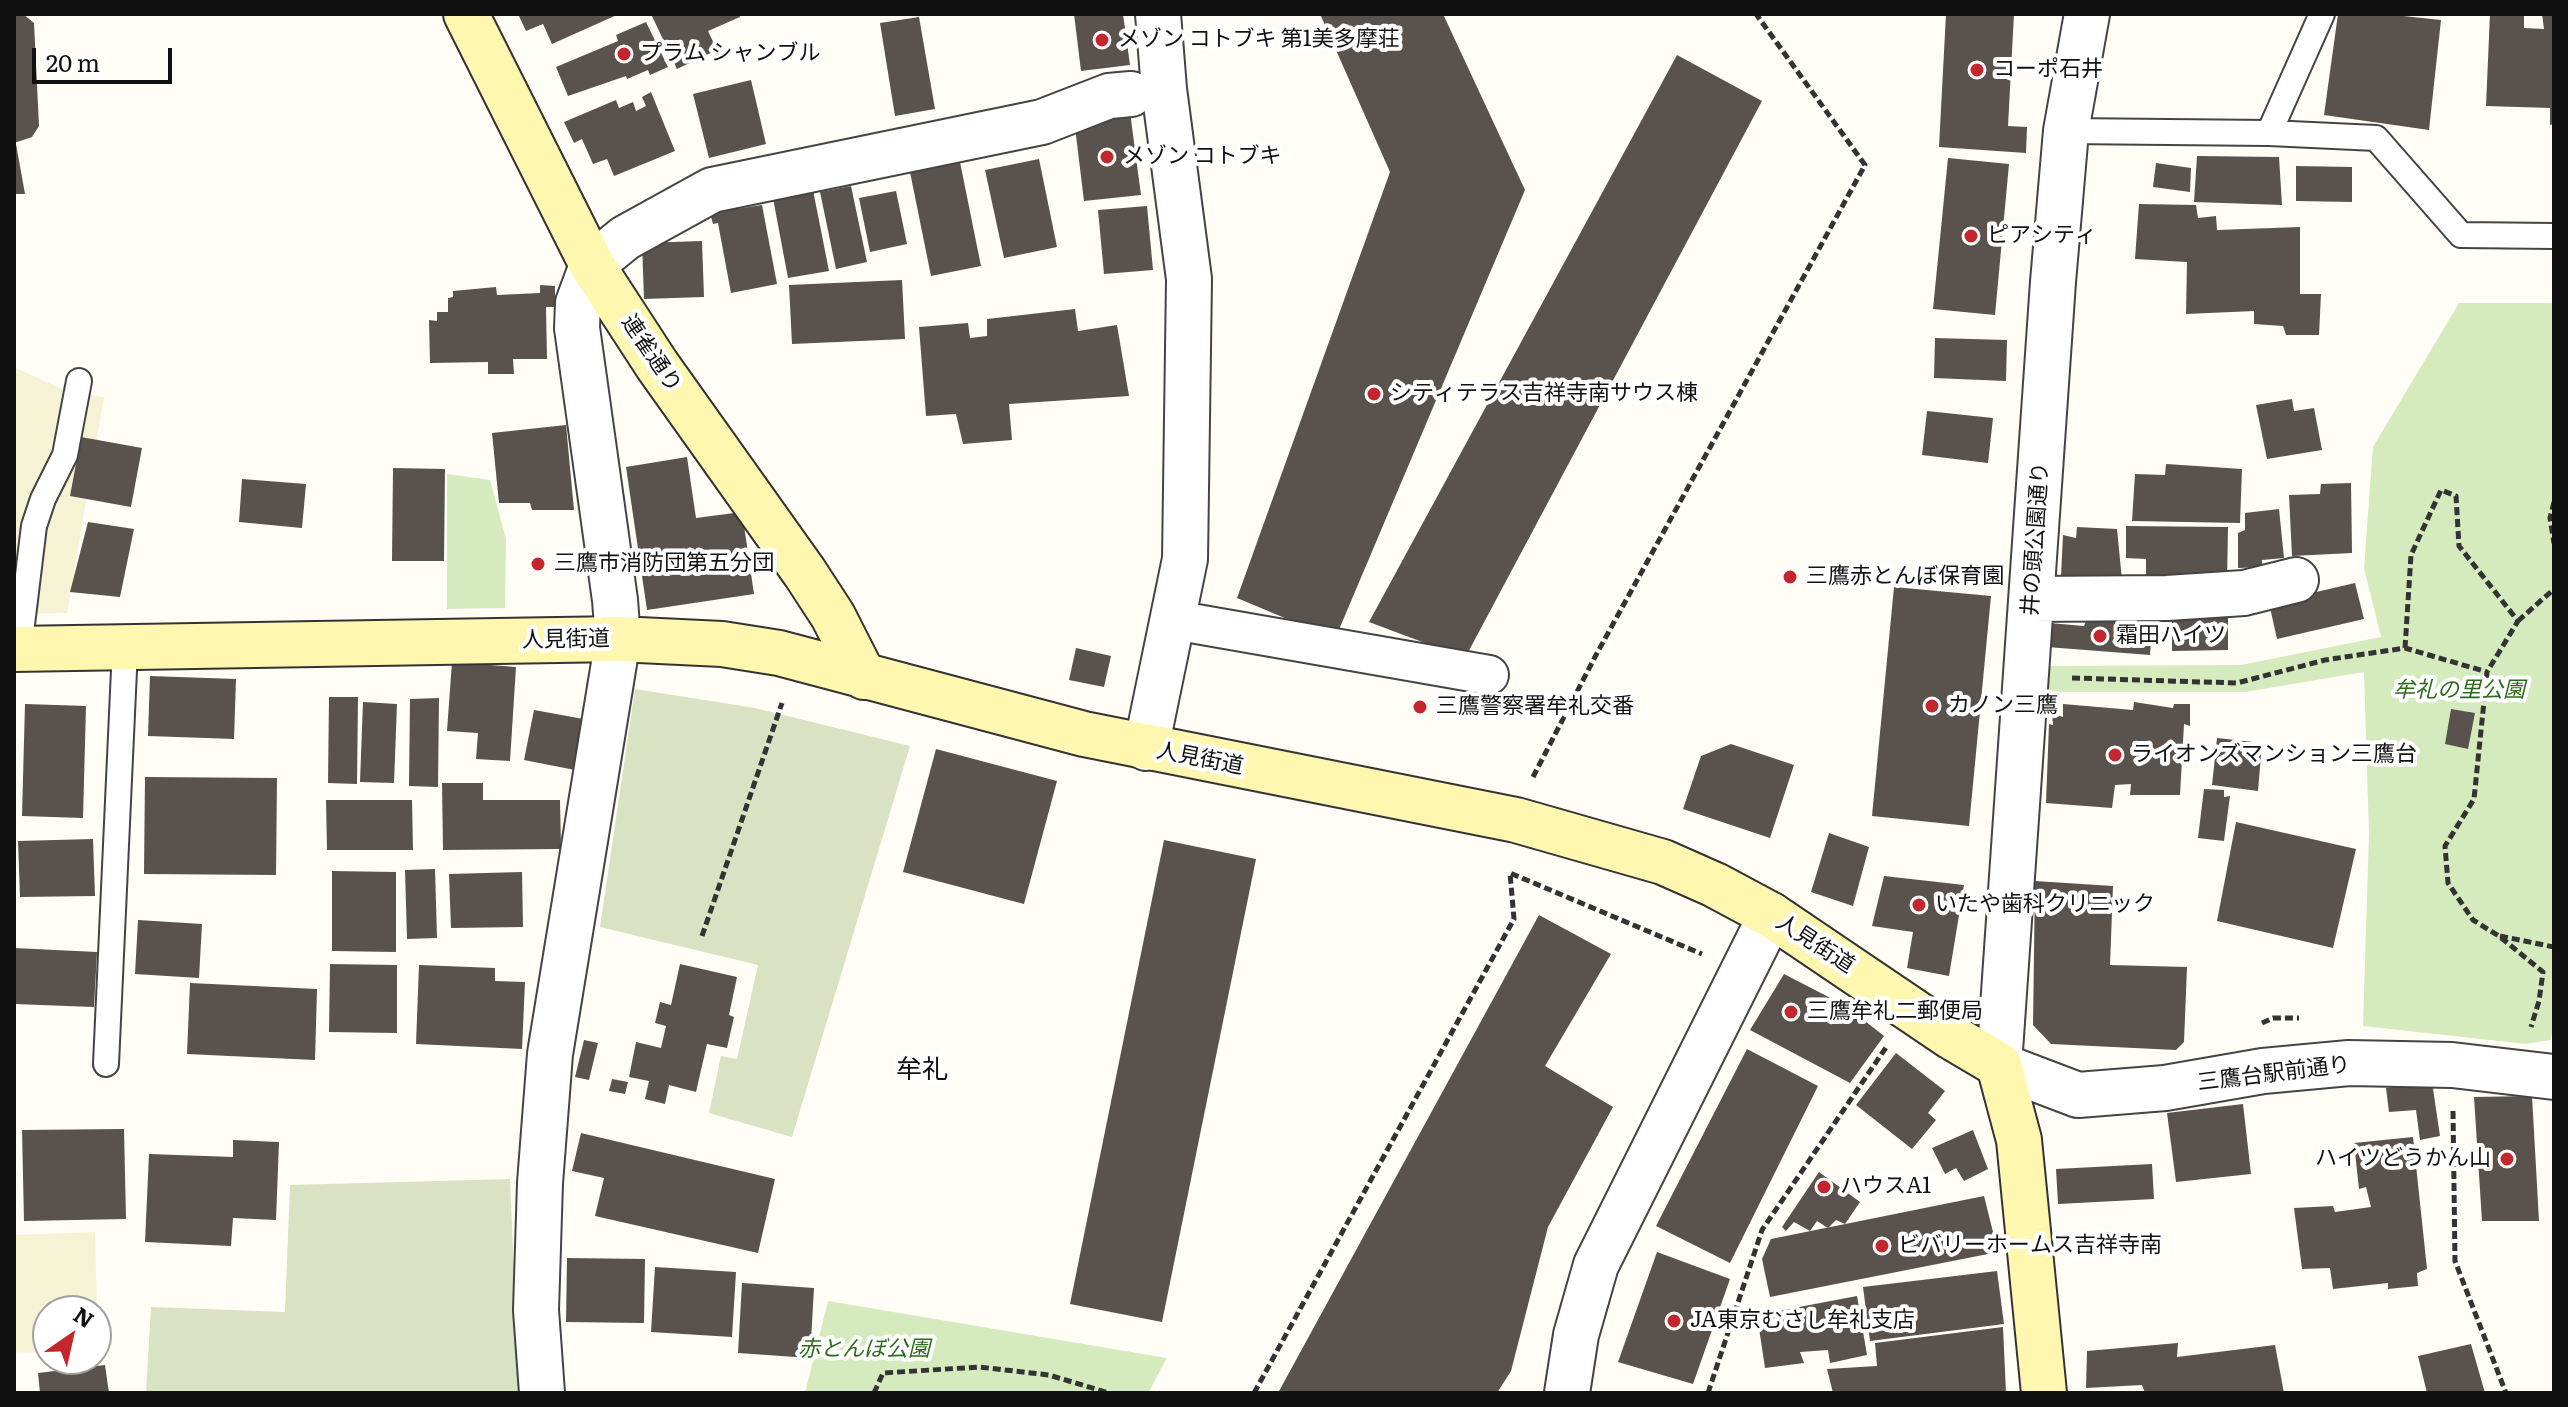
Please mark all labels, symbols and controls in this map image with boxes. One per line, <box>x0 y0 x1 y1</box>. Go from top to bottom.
place label: メゾン コトブキ 第1美多摩荘 <box>1118 27 1400 53</box>
marker: メゾン コトブキ 第1美多摩荘 <box>1093 31 1111 49</box>
scale bar <box>36 32 176 82</box>
place label: プラム シャンブル <box>640 41 820 67</box>
text: 20 m <box>46 44 100 79</box>
marker: プラム シャンブル <box>615 45 633 63</box>
place label: コーポ石井 <box>1993 57 2103 83</box>
marker: コーポ石井 <box>1968 61 1986 79</box>
place label: メゾン コトブキ <box>1123 144 1281 170</box>
marker: メゾン コトブキ <box>1098 148 1116 166</box>
place label: ピアシティ <box>1987 223 2097 249</box>
marker: ピアシティ <box>1962 227 1980 245</box>
street label: 連雀通り <box>615 310 687 398</box>
place label: シティテラス吉祥寺南サウス棟 <box>1390 381 1698 407</box>
marker: シティテラス吉祥寺南サウス棟 <box>1365 385 1383 403</box>
street label: 井の頭公園通り <box>2017 461 2055 617</box>
place label: 三鷹市消防団第五分団 <box>554 551 774 577</box>
marker: 三鷹市消防団第五分団 <box>529 555 547 573</box>
place label: 三鷹赤とんぼ保育園 <box>1806 564 2004 590</box>
marker: 三鷹赤とんぼ保育園 <box>1781 568 1799 586</box>
place label: 霜田ハイツ <box>2116 623 2226 649</box>
street label: 人見街道 <box>522 626 610 654</box>
marker: 霜田ハイツ <box>2091 627 2109 645</box>
park label: 牟礼の里公園 <box>2393 678 2525 704</box>
place label: カノン三鷹 <box>1948 693 2058 719</box>
place label: 三鷹警察署牟礼交番 <box>1436 694 1634 720</box>
marker: カノン三鷹 <box>1923 697 1941 715</box>
marker: 三鷹警察署牟礼交番 <box>1411 698 1429 716</box>
street label: 人見街道 <box>1154 738 1246 780</box>
place label: ライオンズマンション三鷹台 <box>2131 742 2417 768</box>
marker: ライオンズマンション三鷹台 <box>2106 746 2124 764</box>
place label: いたや歯科クリニック <box>1935 892 2155 918</box>
marker: いたや歯科クリニック <box>1910 896 1928 914</box>
street label: 人見街道 <box>1771 909 1859 979</box>
place label: 三鷹牟礼二郵便局 <box>1807 999 1983 1025</box>
marker: 三鷹牟礼二郵便局 <box>1782 1003 1800 1021</box>
street label: 三鷹台駅前通り <box>2196 1052 2352 1096</box>
district label: 牟礼 <box>896 1054 948 1086</box>
place label: ハイツどうかん山 <box>2315 1146 2491 1172</box>
marker: ハイツどうかん山 <box>2498 1150 2516 1168</box>
place label: ハウスA1 <box>1840 1174 1931 1200</box>
marker: ハウスA1 <box>1815 1178 1833 1196</box>
place label: ビバリーホームス吉祥寺南 <box>1898 1233 2162 1259</box>
marker: ビバリーホームス吉祥寺南 <box>1873 1237 1891 1255</box>
north arrow <box>32 1295 112 1375</box>
text: N <box>68 1298 101 1335</box>
place label: JA東京むさし牟礼支店 <box>1690 1308 1915 1334</box>
marker: JA東京むさし牟礼支店 <box>1665 1312 1683 1330</box>
park label: 赤とんぼ公園 <box>798 1337 930 1363</box>

